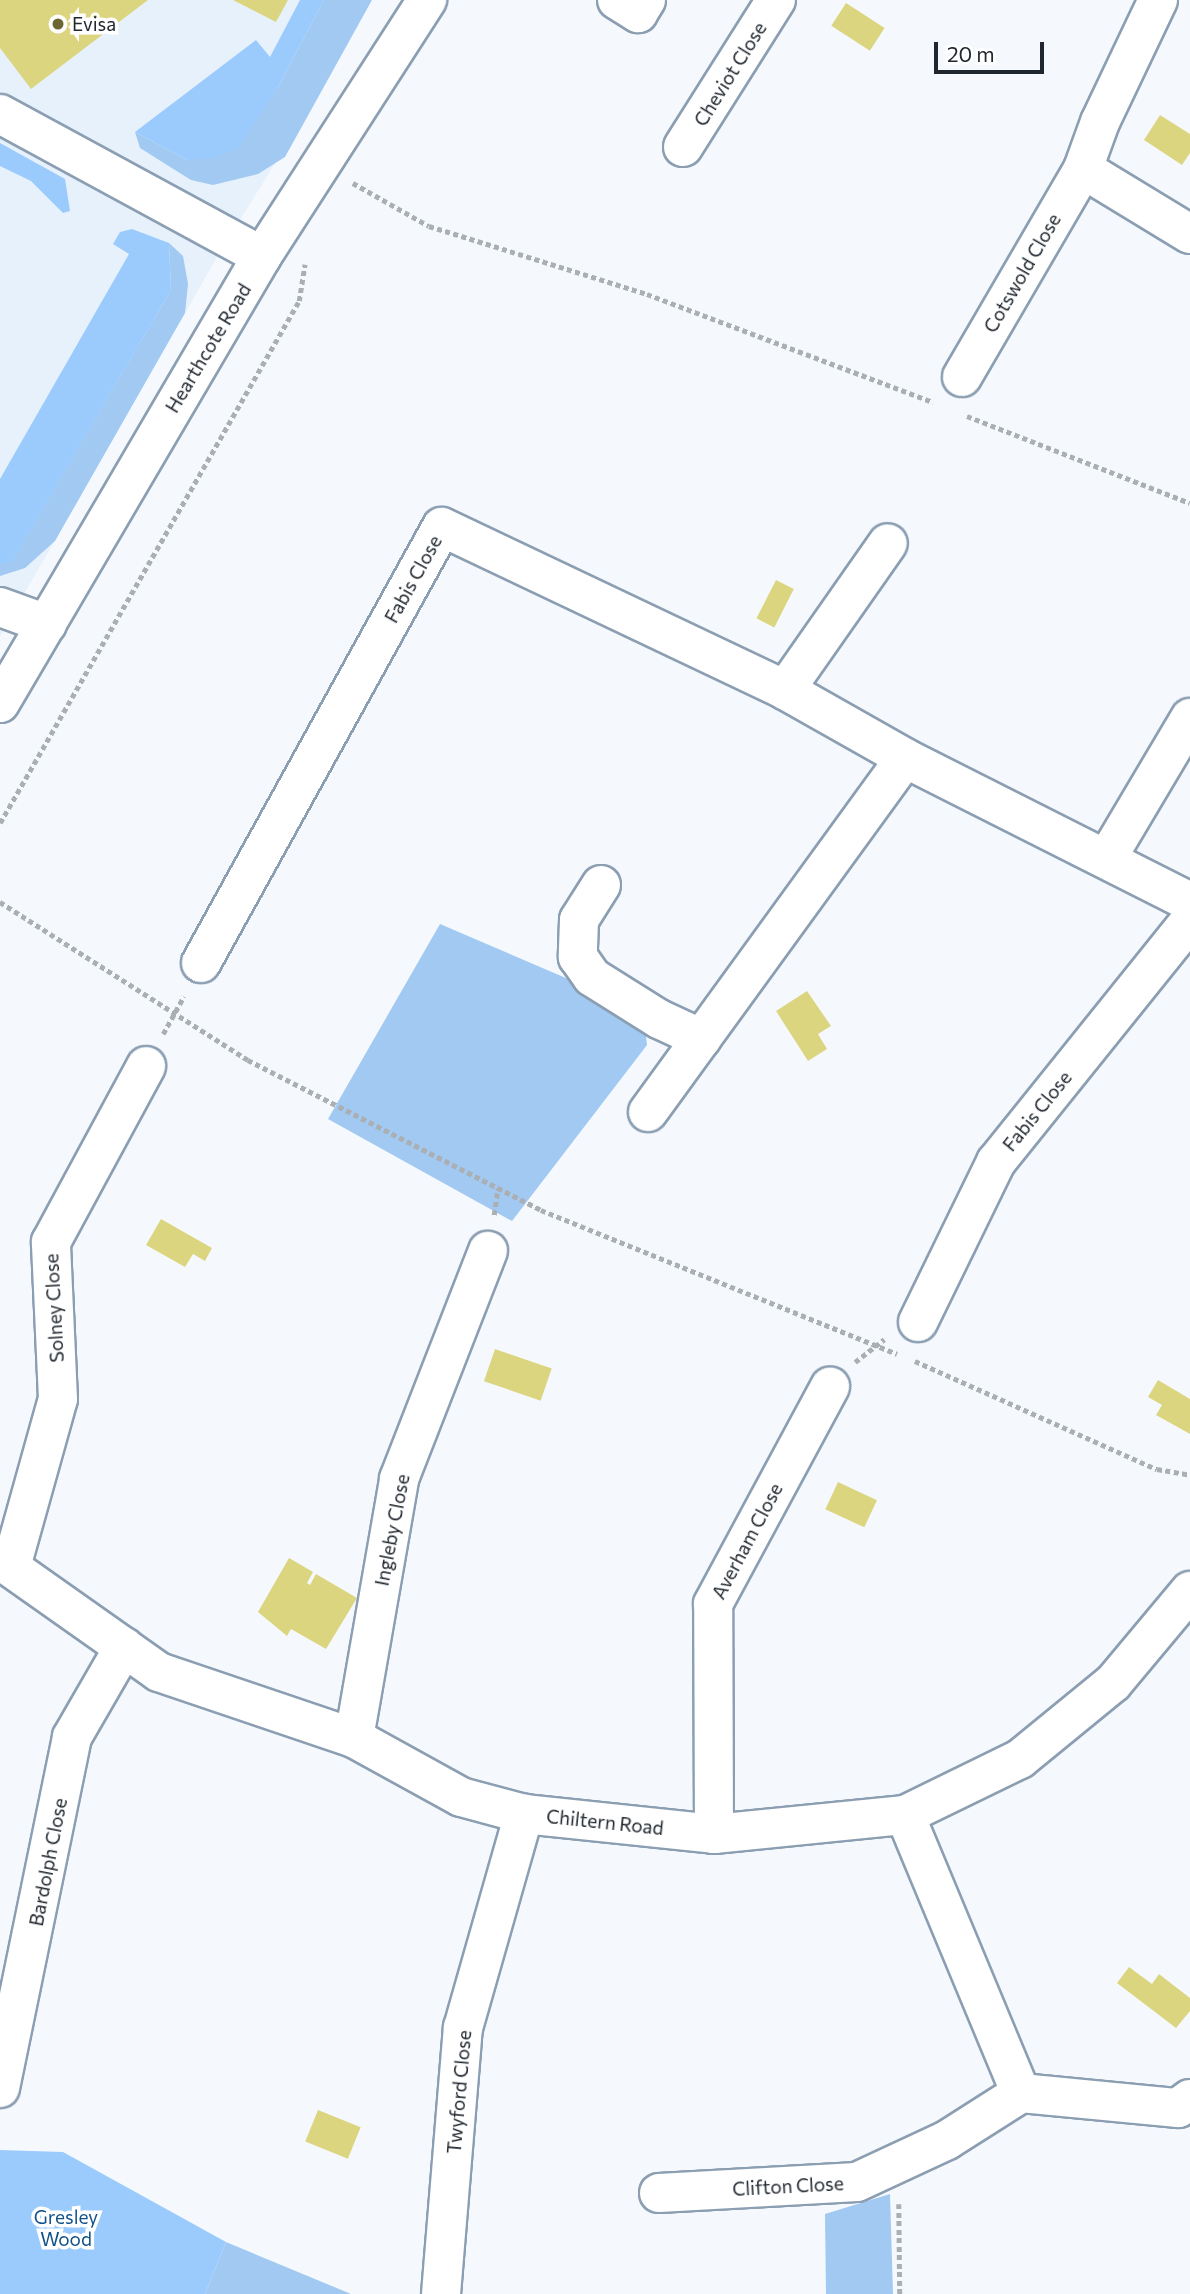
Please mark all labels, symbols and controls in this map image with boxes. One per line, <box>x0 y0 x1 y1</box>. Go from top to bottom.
place label: Evisa <box>72 13 116 35</box>
marker: Evisa <box>50 16 66 32</box>
street label: Cheviot Close <box>689 18 771 130</box>
scale bar <box>938 28 1048 72</box>
text: 20 m <box>947 41 995 66</box>
street label: Cotswold Close <box>979 209 1065 337</box>
street label: Hearthcote Road <box>160 279 256 417</box>
street label: Fabis Close <box>380 531 446 627</box>
street label: Fabis Close <box>998 1066 1076 1156</box>
street label: Solney Close <box>40 1253 68 1363</box>
street label: Ingleby Close <box>370 1472 414 1588</box>
street label: Averham Close <box>707 1479 787 1603</box>
street label: Bardolph Close <box>24 1796 72 1928</box>
street label: Chiltern Road <box>545 1805 665 1839</box>
street label: Twyford Close <box>442 2029 476 2155</box>
street label: Clifton Close <box>732 2172 844 2200</box>
park label: Gresley Wood <box>34 2206 98 2250</box>

